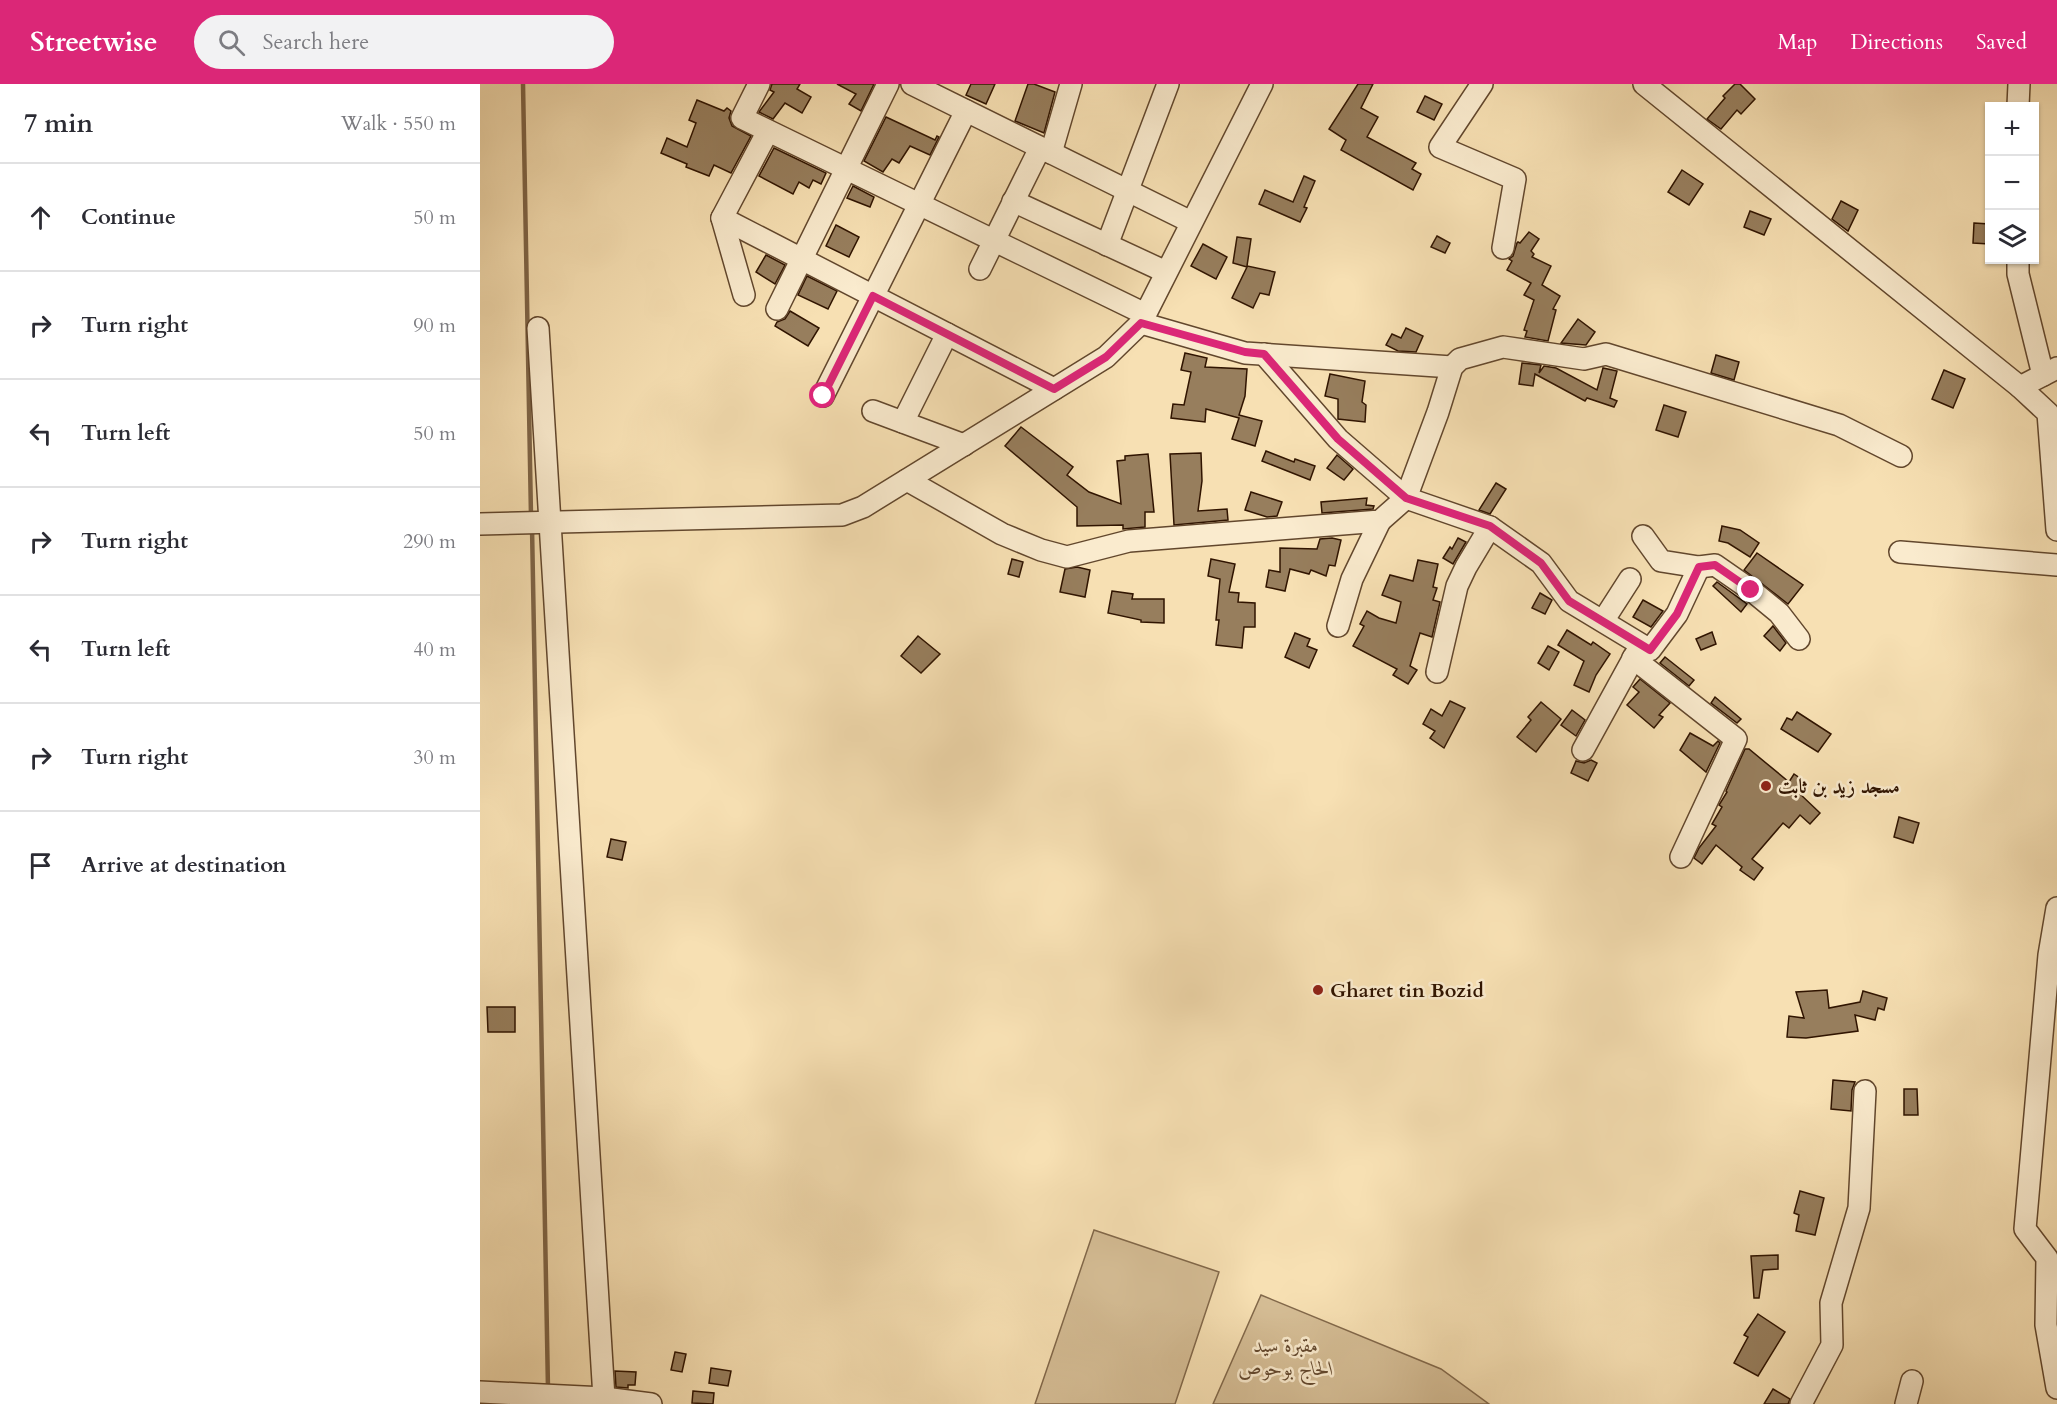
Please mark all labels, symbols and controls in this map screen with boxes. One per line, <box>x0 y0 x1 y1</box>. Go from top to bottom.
search box <box>194 15 614 69</box>
text: Streetwise <box>30 23 158 61</box>
icon: search <box>215 26 248 59</box>
text: Search here <box>263 27 369 57</box>
text: Map <box>1777 28 1817 57</box>
text: Directions <box>1850 28 1943 57</box>
text: Saved <box>1976 28 2027 57</box>
map controls <box>1985 102 2039 264</box>
button: + <box>1985 102 2039 156</box>
text: 7 min <box>24 106 93 141</box>
text: Walk · 550 m <box>341 110 456 137</box>
button: − <box>1985 156 2039 210</box>
icon: ahead <box>24 201 57 234</box>
text: Continue <box>81 202 176 232</box>
text: 50 m <box>413 204 456 231</box>
button: layers <box>1985 210 2039 264</box>
icon: right <box>24 309 57 342</box>
text: Turn right <box>81 310 188 340</box>
text: 90 m <box>413 312 456 339</box>
route start <box>809 382 835 408</box>
icon: left <box>24 417 57 450</box>
text: Turn left <box>81 418 170 448</box>
text: 50 m <box>413 420 456 447</box>
icon: right <box>24 525 57 558</box>
text: Turn right <box>81 526 188 556</box>
text: 290 m <box>403 528 456 555</box>
route end <box>1737 576 1763 602</box>
icon: left <box>24 633 57 666</box>
text: Turn left <box>81 634 170 664</box>
text: 40 m <box>413 636 456 663</box>
icon: right <box>24 741 57 774</box>
text: Turn right <box>81 742 188 772</box>
text: 30 m <box>413 744 456 771</box>
place label: مسجد زيد بن ثابت <box>1778 773 1900 800</box>
marker: مسجد زيد بن ثابت <box>1759 779 1773 793</box>
icon: arrive <box>24 849 57 882</box>
text: Arrive at destination <box>81 850 286 880</box>
place label: Gharet tin Bozid <box>1330 977 1484 1004</box>
marker: Gharet tin Bozid <box>1311 983 1325 997</box>
park label: مقبرة سيد الحاج بوحوص <box>1238 1332 1334 1386</box>

